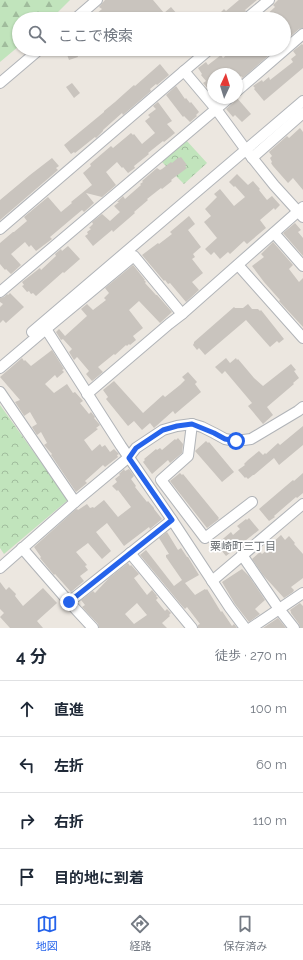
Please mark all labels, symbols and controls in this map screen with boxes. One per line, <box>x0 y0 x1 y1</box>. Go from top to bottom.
search box <box>12 12 291 56</box>
icon: search <box>26 23 48 45</box>
text: ここで検索 <box>58 27 133 45</box>
north arrow <box>207 68 243 104</box>
route start <box>227 432 245 450</box>
district label: 粟崎町三丁目 <box>210 540 276 553</box>
route end <box>60 593 78 611</box>
text: 4 分 <box>16 646 47 666</box>
text: 徒歩 · 270 m <box>215 648 287 663</box>
icon: ahead <box>16 698 38 720</box>
text: 直進 <box>54 701 84 719</box>
text: 100 m <box>250 701 287 716</box>
icon: left <box>16 754 38 776</box>
text: 左折 <box>54 757 84 775</box>
text: 60 m <box>256 757 287 772</box>
icon: right <box>16 810 38 832</box>
text: 右折 <box>54 813 84 831</box>
text: 110 m <box>253 813 287 828</box>
icon: arrive <box>16 866 38 888</box>
text: 目的地に到着 <box>54 869 144 887</box>
tab: 地図 <box>36 913 58 953</box>
tab: 経路 <box>129 913 151 953</box>
tab: 保存済み <box>223 913 267 953</box>

